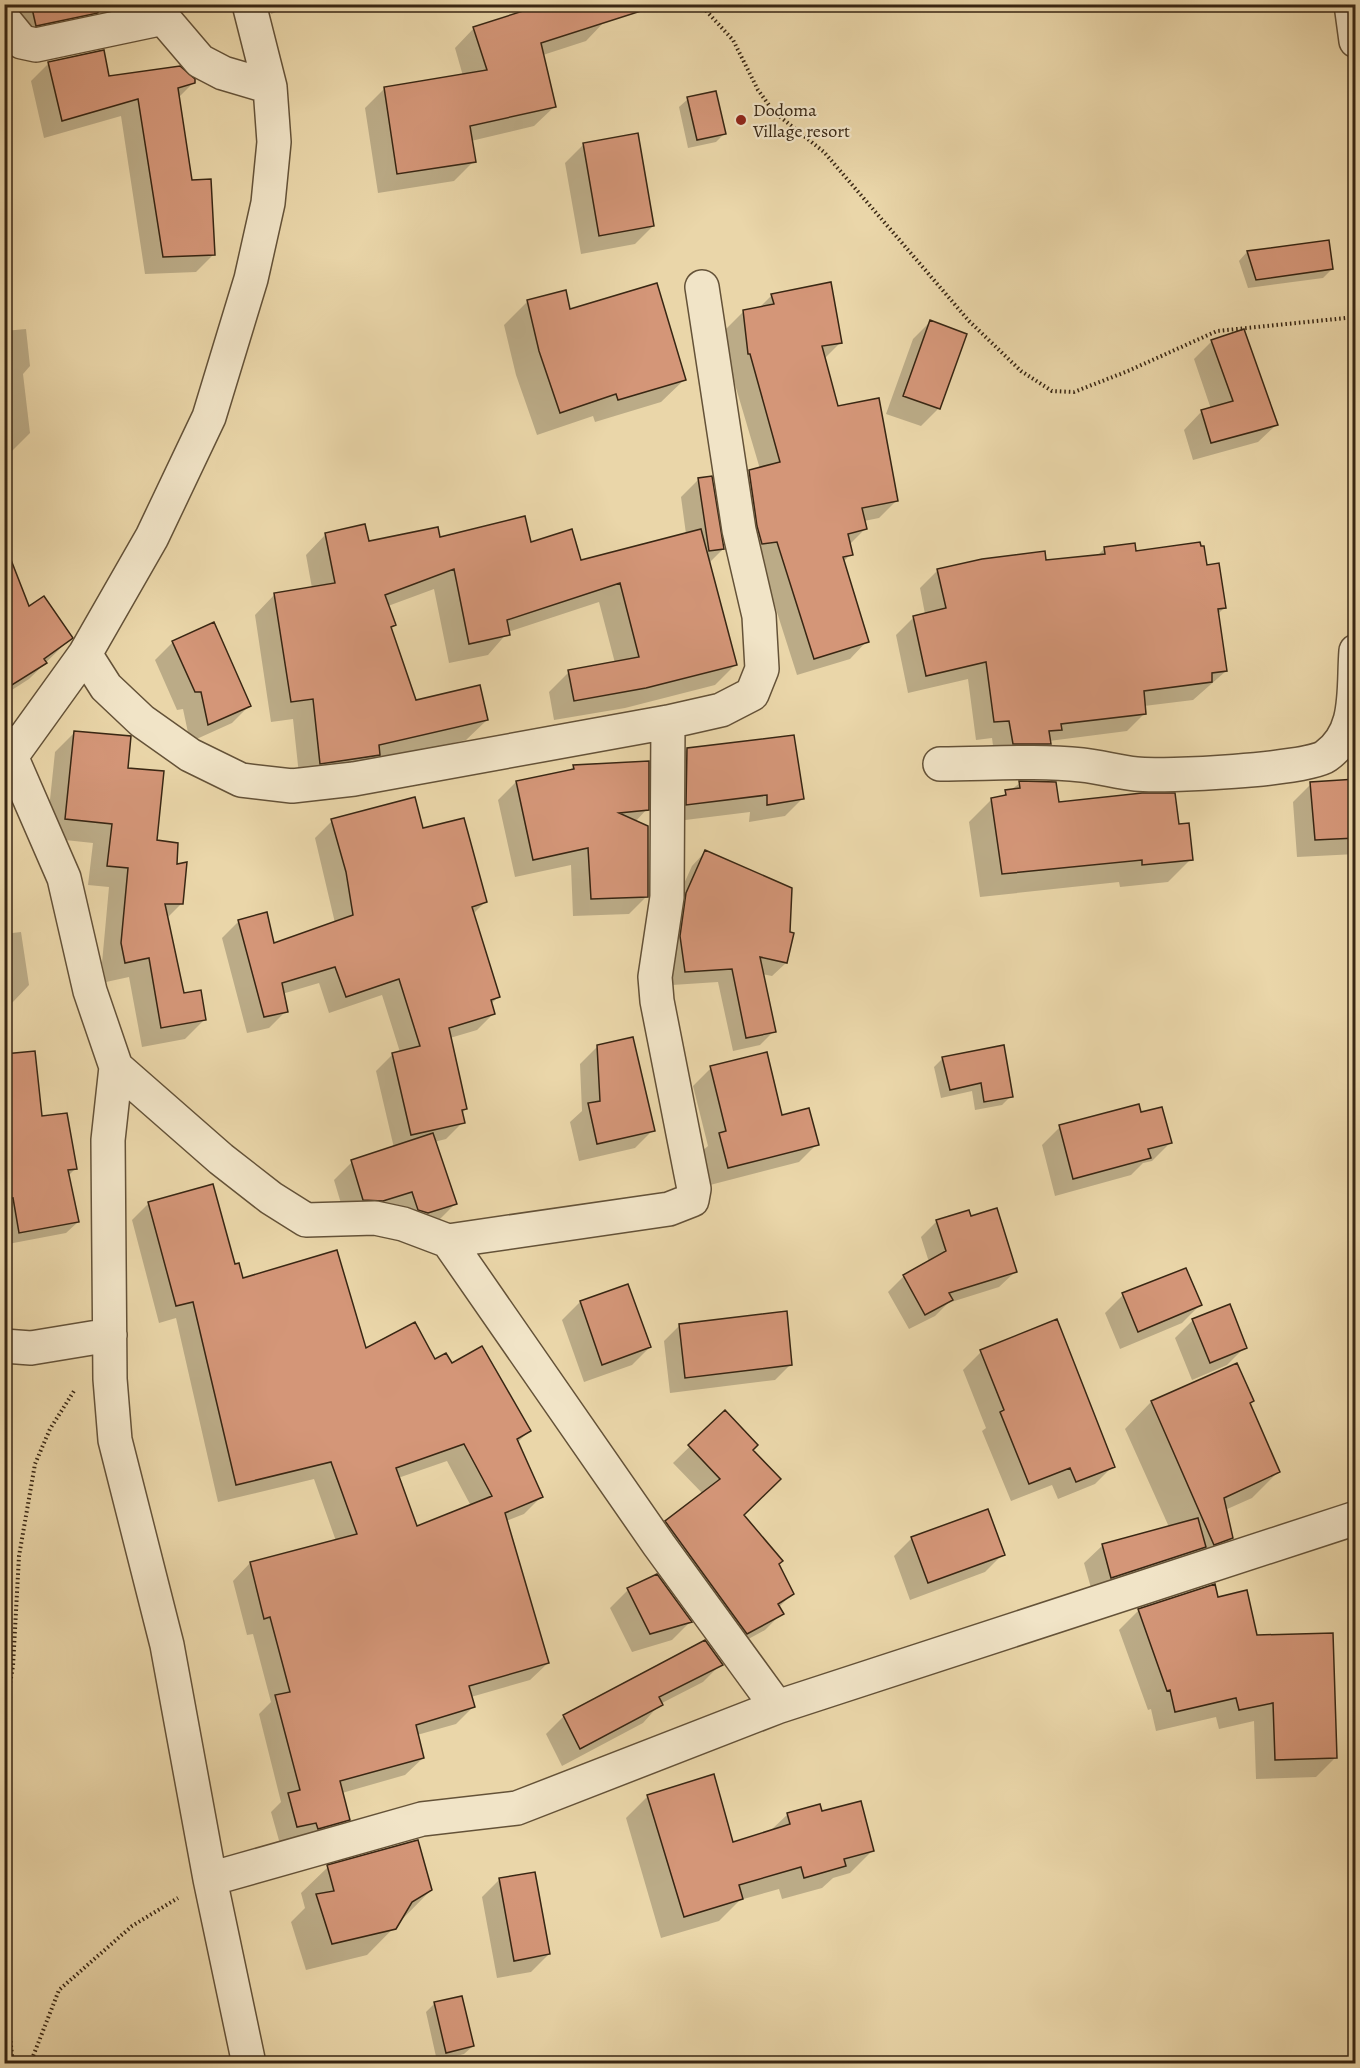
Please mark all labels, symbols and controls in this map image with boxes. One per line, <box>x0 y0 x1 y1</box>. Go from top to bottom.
place label: Dodoma Village resort <box>752 98 850 143</box>
marker: Dodoma Village resort <box>734 113 748 127</box>

